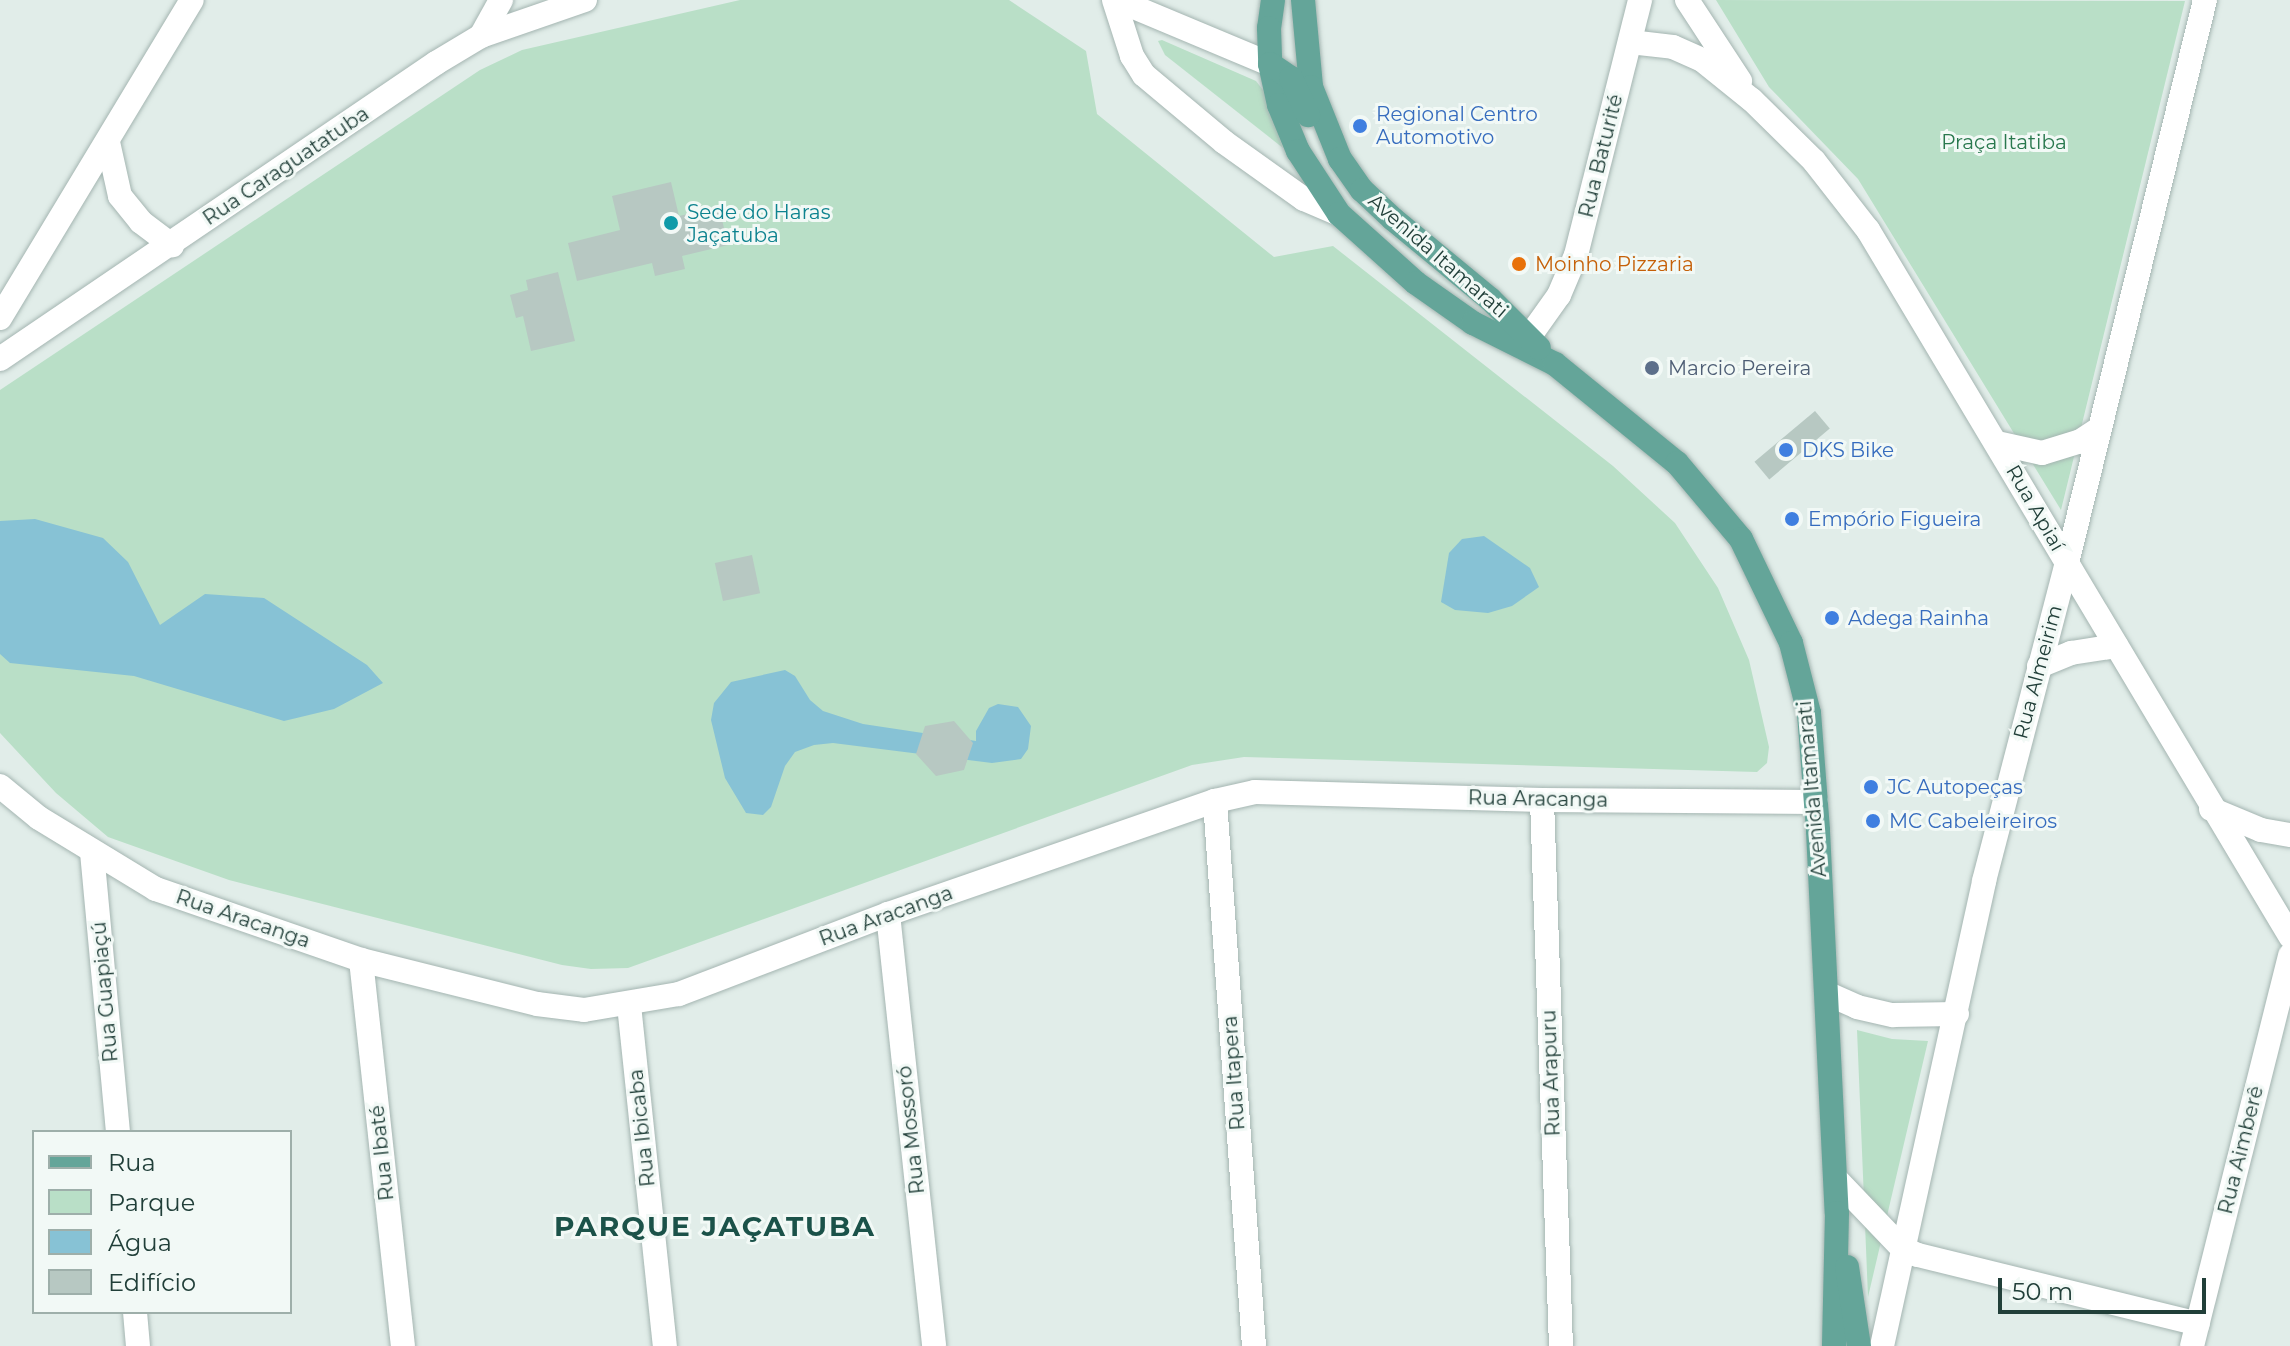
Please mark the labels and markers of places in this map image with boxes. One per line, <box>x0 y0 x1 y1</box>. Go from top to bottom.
place label: Regional Centro Automotivo <box>1376 102 1538 149</box>
marker: Regional Centro Automotivo <box>1351 117 1369 135</box>
place label: Sede do Haras Jaçatuba <box>687 200 830 247</box>
marker: Sede do Haras Jaçatuba <box>662 214 680 232</box>
place label: Moinho Pizzaria <box>1535 252 1694 276</box>
marker: Moinho Pizzaria <box>1510 255 1528 273</box>
place label: Marcio Pereira <box>1668 356 1811 380</box>
marker: Marcio Pereira <box>1643 359 1661 377</box>
place label: DKS Bike <box>1802 438 1894 462</box>
marker: DKS Bike <box>1777 441 1795 459</box>
place label: Empório Figueira <box>1808 507 1981 531</box>
marker: Empório Figueira <box>1783 510 1801 528</box>
place label: Adega Rainha <box>1848 606 1989 630</box>
marker: Adega Rainha <box>1823 609 1841 627</box>
place label: JC Autopeças <box>1887 775 2023 799</box>
marker: JC Autopeças <box>1862 778 1880 796</box>
place label: MC Cabeleireiros <box>1889 809 2057 833</box>
marker: MC Cabeleireiros <box>1864 812 1882 830</box>

